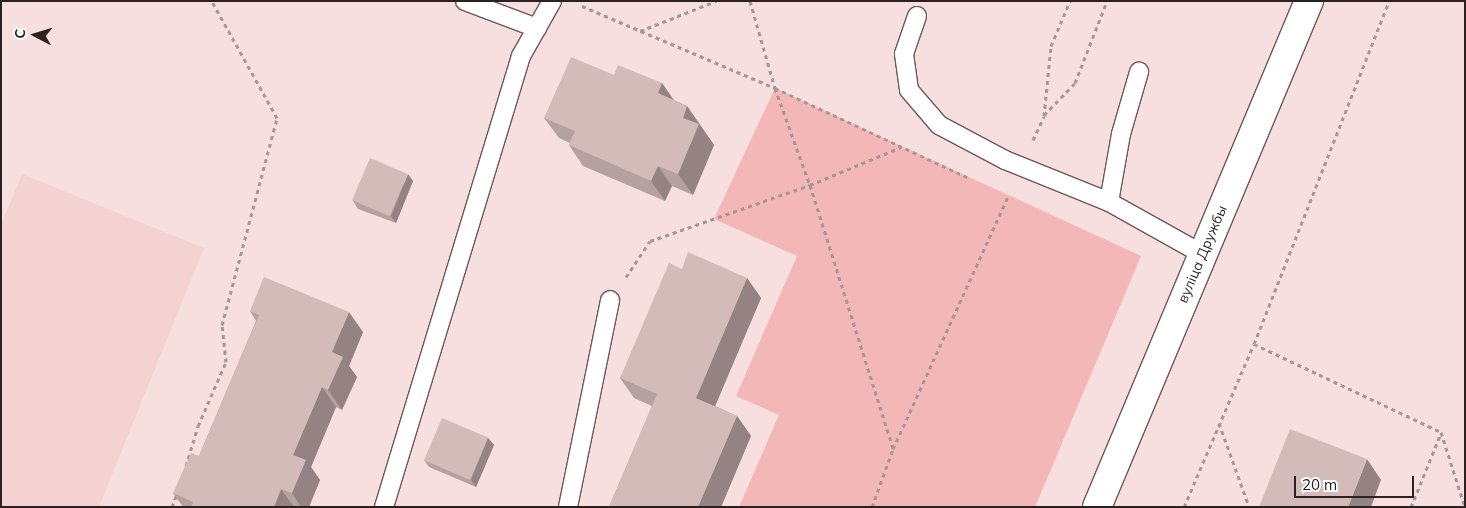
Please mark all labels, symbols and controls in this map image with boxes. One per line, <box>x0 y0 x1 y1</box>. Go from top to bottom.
north arrow <box>10 10 60 60</box>
text: С <box>11 28 29 39</box>
street label: вуліца Дружбы <box>1174 203 1230 305</box>
scale bar <box>1296 466 1416 498</box>
text: 20 m <box>1302 475 1337 494</box>

